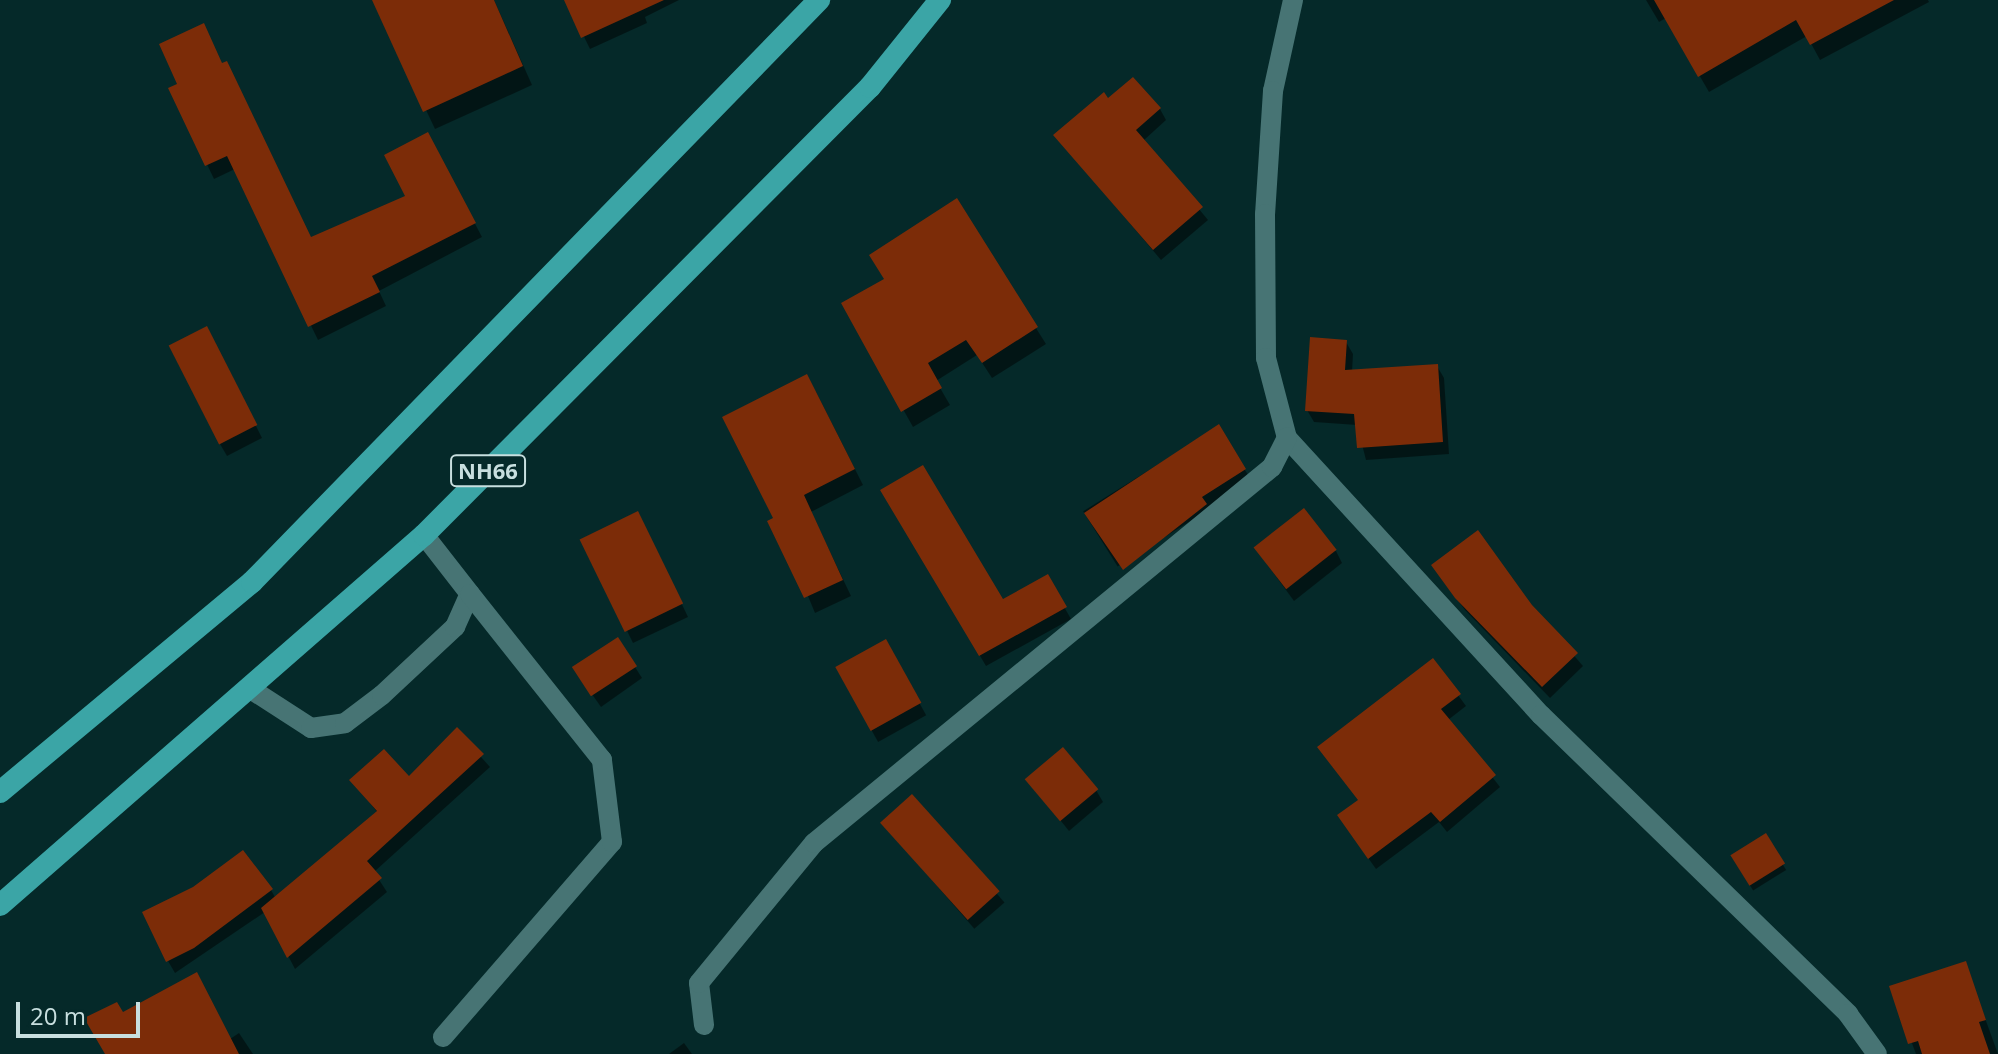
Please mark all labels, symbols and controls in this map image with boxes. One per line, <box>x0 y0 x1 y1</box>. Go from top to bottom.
road number: NH66 <box>450 453 526 489</box>
scale bar <box>20 986 144 1036</box>
text: 20 m <box>30 999 86 1032</box>

